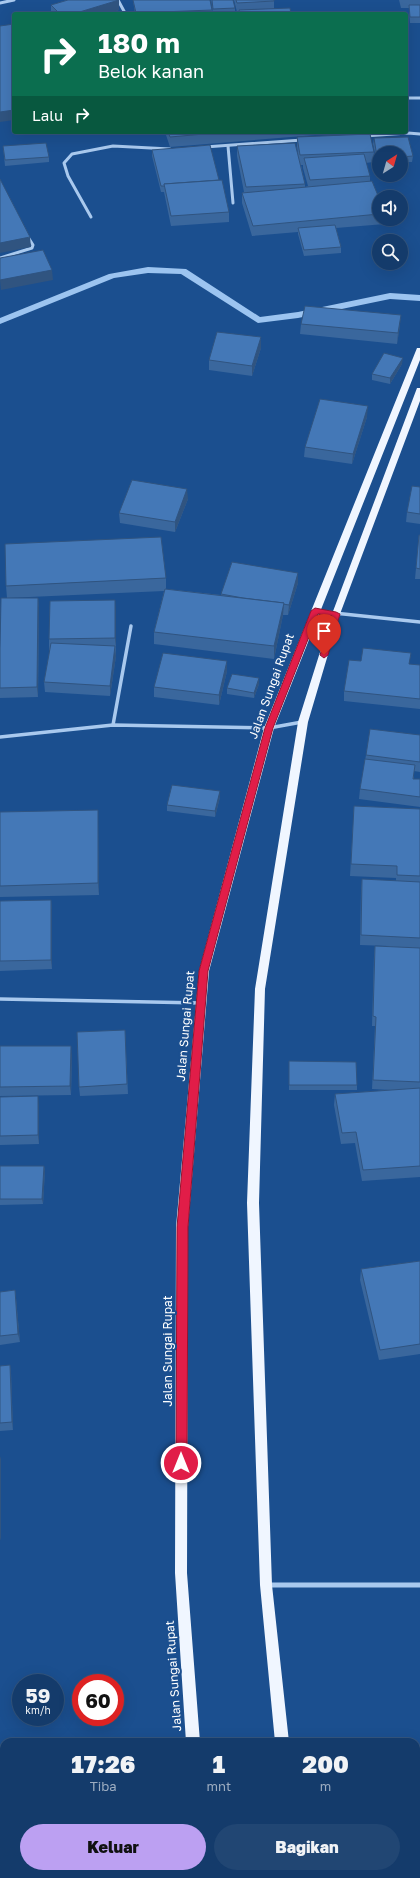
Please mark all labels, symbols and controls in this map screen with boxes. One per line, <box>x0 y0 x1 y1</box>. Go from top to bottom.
text: 180 m <box>98 26 180 59</box>
icon: right <box>32 28 84 80</box>
text: Belok kanan <box>98 60 204 82</box>
icon: right <box>71 104 93 126</box>
text: Lalu <box>32 106 63 124</box>
north arrow <box>372 146 408 182</box>
map controls <box>372 146 408 270</box>
button: sound <box>372 190 408 226</box>
button: search <box>372 234 408 270</box>
pin <box>307 614 341 655</box>
icon: arrive <box>313 620 335 642</box>
street label: Jalan Sungai Rupat <box>245 631 297 741</box>
street label: Jalan Sungai Rupat <box>173 970 197 1082</box>
street label: Jalan Sungai Rupat <box>160 1295 175 1407</box>
position arrow <box>160 1442 202 1484</box>
street label: Jalan Sungai Rupat <box>162 1620 184 1732</box>
speed limit sign: 60 <box>72 1674 124 1726</box>
text: 59 <box>26 1683 50 1707</box>
text: km/h <box>25 1704 51 1716</box>
text: 17:26 <box>71 1749 135 1778</box>
text: 1 <box>212 1749 225 1778</box>
text: 200 <box>302 1749 349 1778</box>
text: Tiba <box>90 1778 117 1794</box>
text: mnt <box>207 1778 231 1794</box>
text: m <box>320 1778 331 1794</box>
button: Keluar <box>20 1824 206 1870</box>
button: Bagikan <box>214 1824 400 1870</box>

